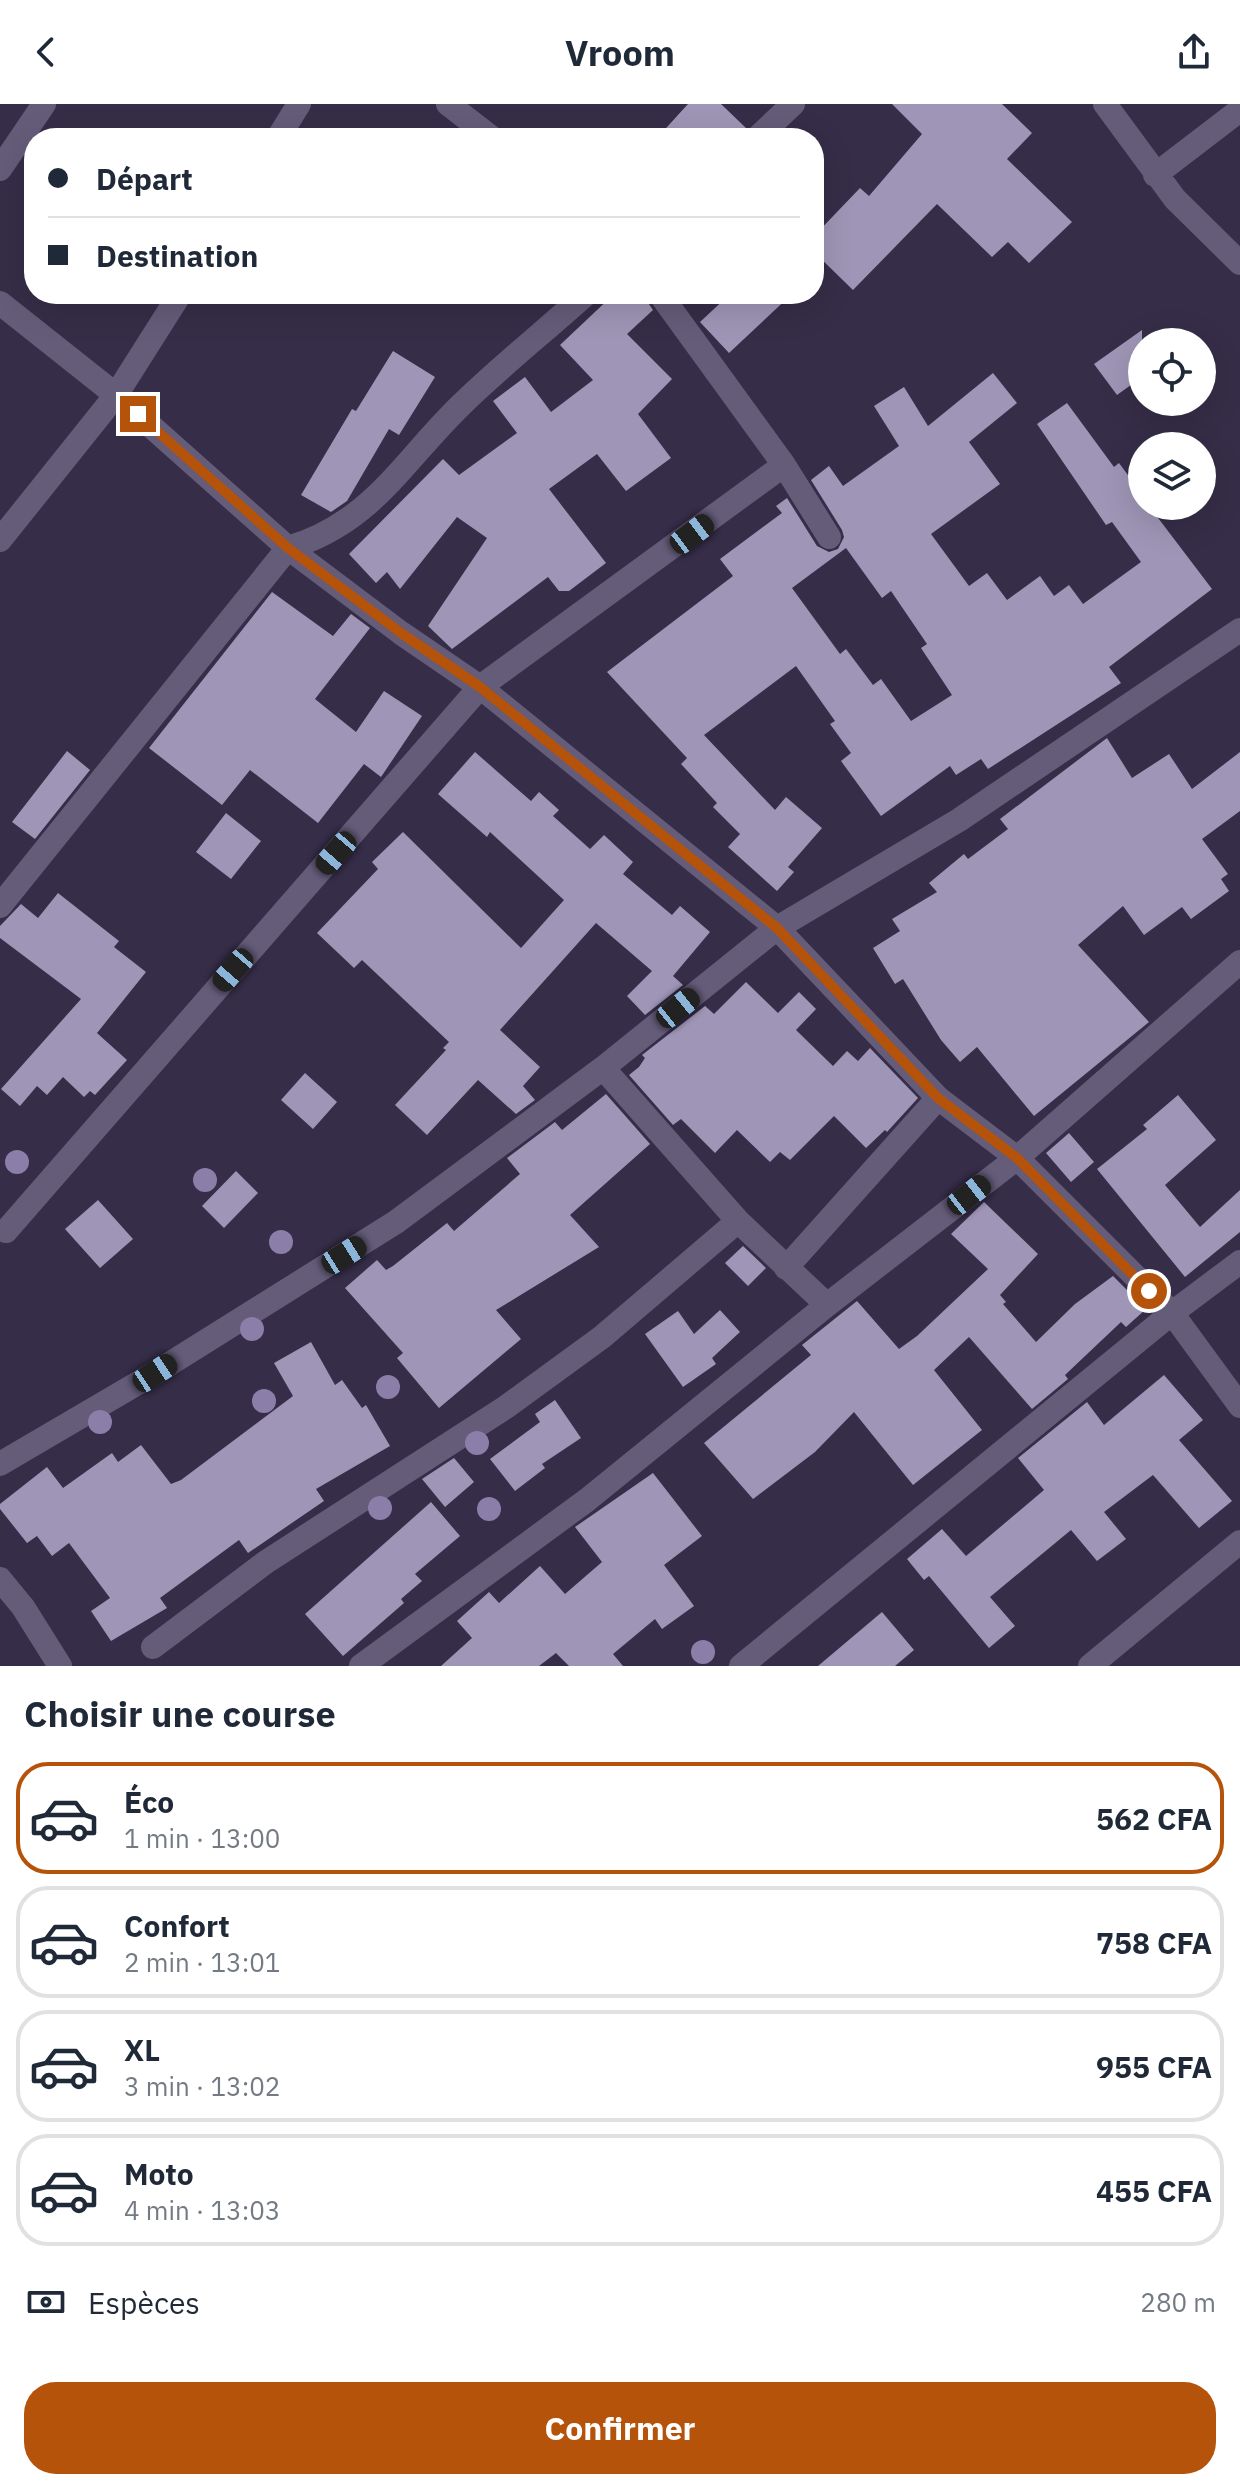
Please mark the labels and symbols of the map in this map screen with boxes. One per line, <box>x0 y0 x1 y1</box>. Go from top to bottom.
route end <box>120 396 156 432</box>
car <box>666 510 718 558</box>
car <box>311 827 361 879</box>
car <box>208 944 258 996</box>
car <box>652 984 704 1032</box>
car <box>943 1171 995 1219</box>
car <box>317 1232 371 1278</box>
route start <box>1131 1273 1167 1309</box>
car <box>128 1350 182 1396</box>

